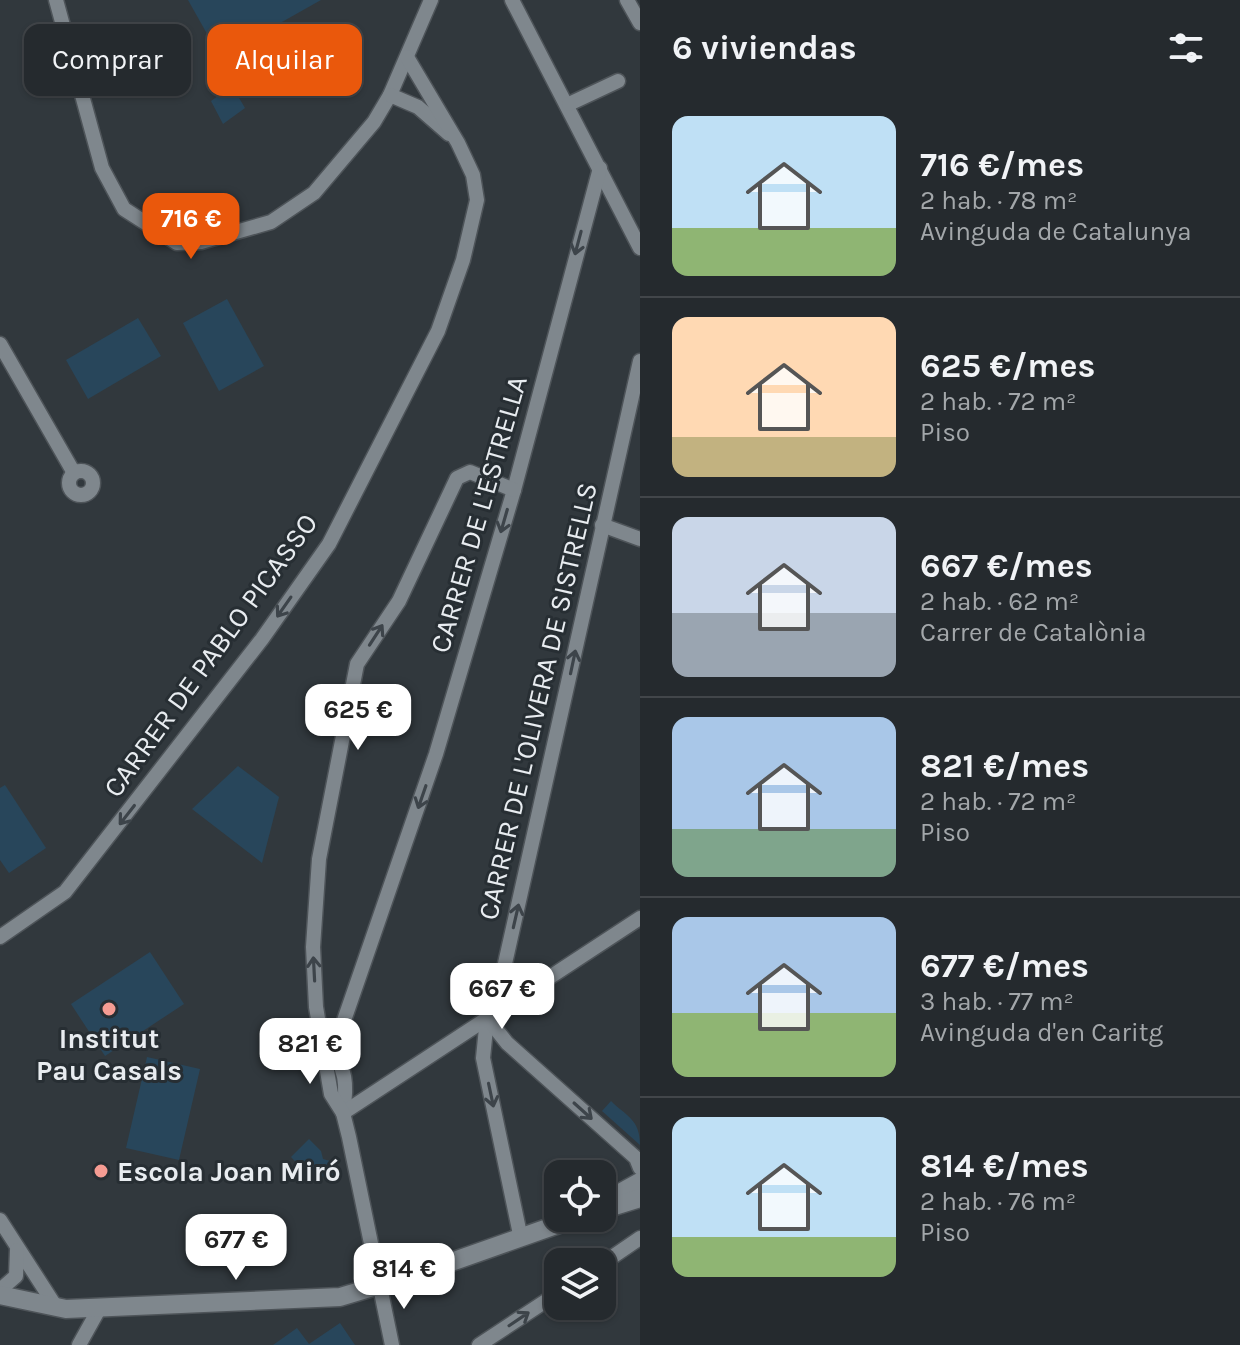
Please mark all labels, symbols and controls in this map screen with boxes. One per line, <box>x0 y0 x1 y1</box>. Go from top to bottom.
chip: Comprar <box>24 24 191 96</box>
chip: Alquilar <box>207 24 362 96</box>
icon: filters <box>1164 26 1208 70</box>
text: 6 viviendas <box>672 28 857 68</box>
text: 716 €/mes <box>920 145 1084 185</box>
icon: home <box>736 148 832 244</box>
text: 2 hab. · 78 m² <box>920 185 1077 216</box>
pin: 716 € <box>135 193 247 261</box>
text: 716 € <box>160 203 222 234</box>
text: Avinguda de Catalunya <box>920 216 1192 247</box>
one-way arrow <box>570 229 585 255</box>
text: 625 €/mes <box>920 346 1095 386</box>
icon: home <box>736 349 832 445</box>
street label: CARRER DE L'ESTRELLA <box>423 372 534 656</box>
text: 2 hab. · 72 m² <box>920 386 1076 417</box>
text: Piso <box>920 417 970 448</box>
street label: CARRER DE L'OLIVERA DE SISTRELLS <box>471 479 604 923</box>
street label: CARRER DE PABLO PICASSO <box>96 507 324 803</box>
one-way arrow <box>496 508 511 534</box>
text: 667 €/mes <box>920 546 1093 586</box>
icon: home <box>736 549 832 645</box>
text: 2 hab. · 62 m² <box>920 586 1079 617</box>
one-way arrow <box>276 596 292 618</box>
text: Carrer de Catalònia <box>920 617 1147 648</box>
one-way arrow <box>368 625 384 647</box>
one-way arrow <box>566 650 581 676</box>
pin: 625 € <box>302 684 414 752</box>
text: 625 € <box>323 694 393 725</box>
text: 821 €/mes <box>920 746 1089 786</box>
icon: home <box>736 749 832 845</box>
one-way arrow <box>413 784 428 809</box>
text: 2 hab. · 72 m² <box>920 786 1076 817</box>
one-way arrow <box>118 804 135 825</box>
text: Piso <box>920 817 970 848</box>
one-way arrow <box>509 904 524 930</box>
text: 677 €/mes <box>920 946 1089 986</box>
icon: home <box>736 949 832 1045</box>
one-way arrow <box>306 956 321 983</box>
pin: 667 € <box>446 963 558 1031</box>
text: 667 € <box>468 973 536 1004</box>
text: 3 hab. · 77 m² <box>920 986 1074 1017</box>
marker: Institut Pau Casals <box>100 1000 118 1018</box>
text: Avinguda d'en Caritg <box>920 1017 1163 1048</box>
pin: 821 € <box>254 1018 366 1086</box>
place label: Institut Pau Casals <box>36 1022 182 1087</box>
text: 821 € <box>278 1028 342 1059</box>
one-way arrow <box>484 1082 499 1107</box>
one-way arrow <box>572 1101 593 1120</box>
text: 814 €/mes <box>920 1146 1089 1186</box>
icon: home <box>736 1149 832 1245</box>
place label: Escola Joan Miró <box>117 1155 341 1188</box>
map controls <box>544 1160 616 1320</box>
button: locate <box>544 1160 616 1232</box>
marker: Escola Joan Miró <box>92 1162 110 1180</box>
text: 2 hab. · 76 m² <box>920 1186 1076 1217</box>
pin: 677 € <box>180 1214 292 1282</box>
text: Piso <box>920 1217 970 1248</box>
text: 677 € <box>204 1224 268 1255</box>
pin: 814 € <box>348 1243 460 1311</box>
button: layers <box>544 1248 616 1320</box>
text: 814 € <box>372 1253 436 1284</box>
one-way arrow <box>507 1311 529 1327</box>

